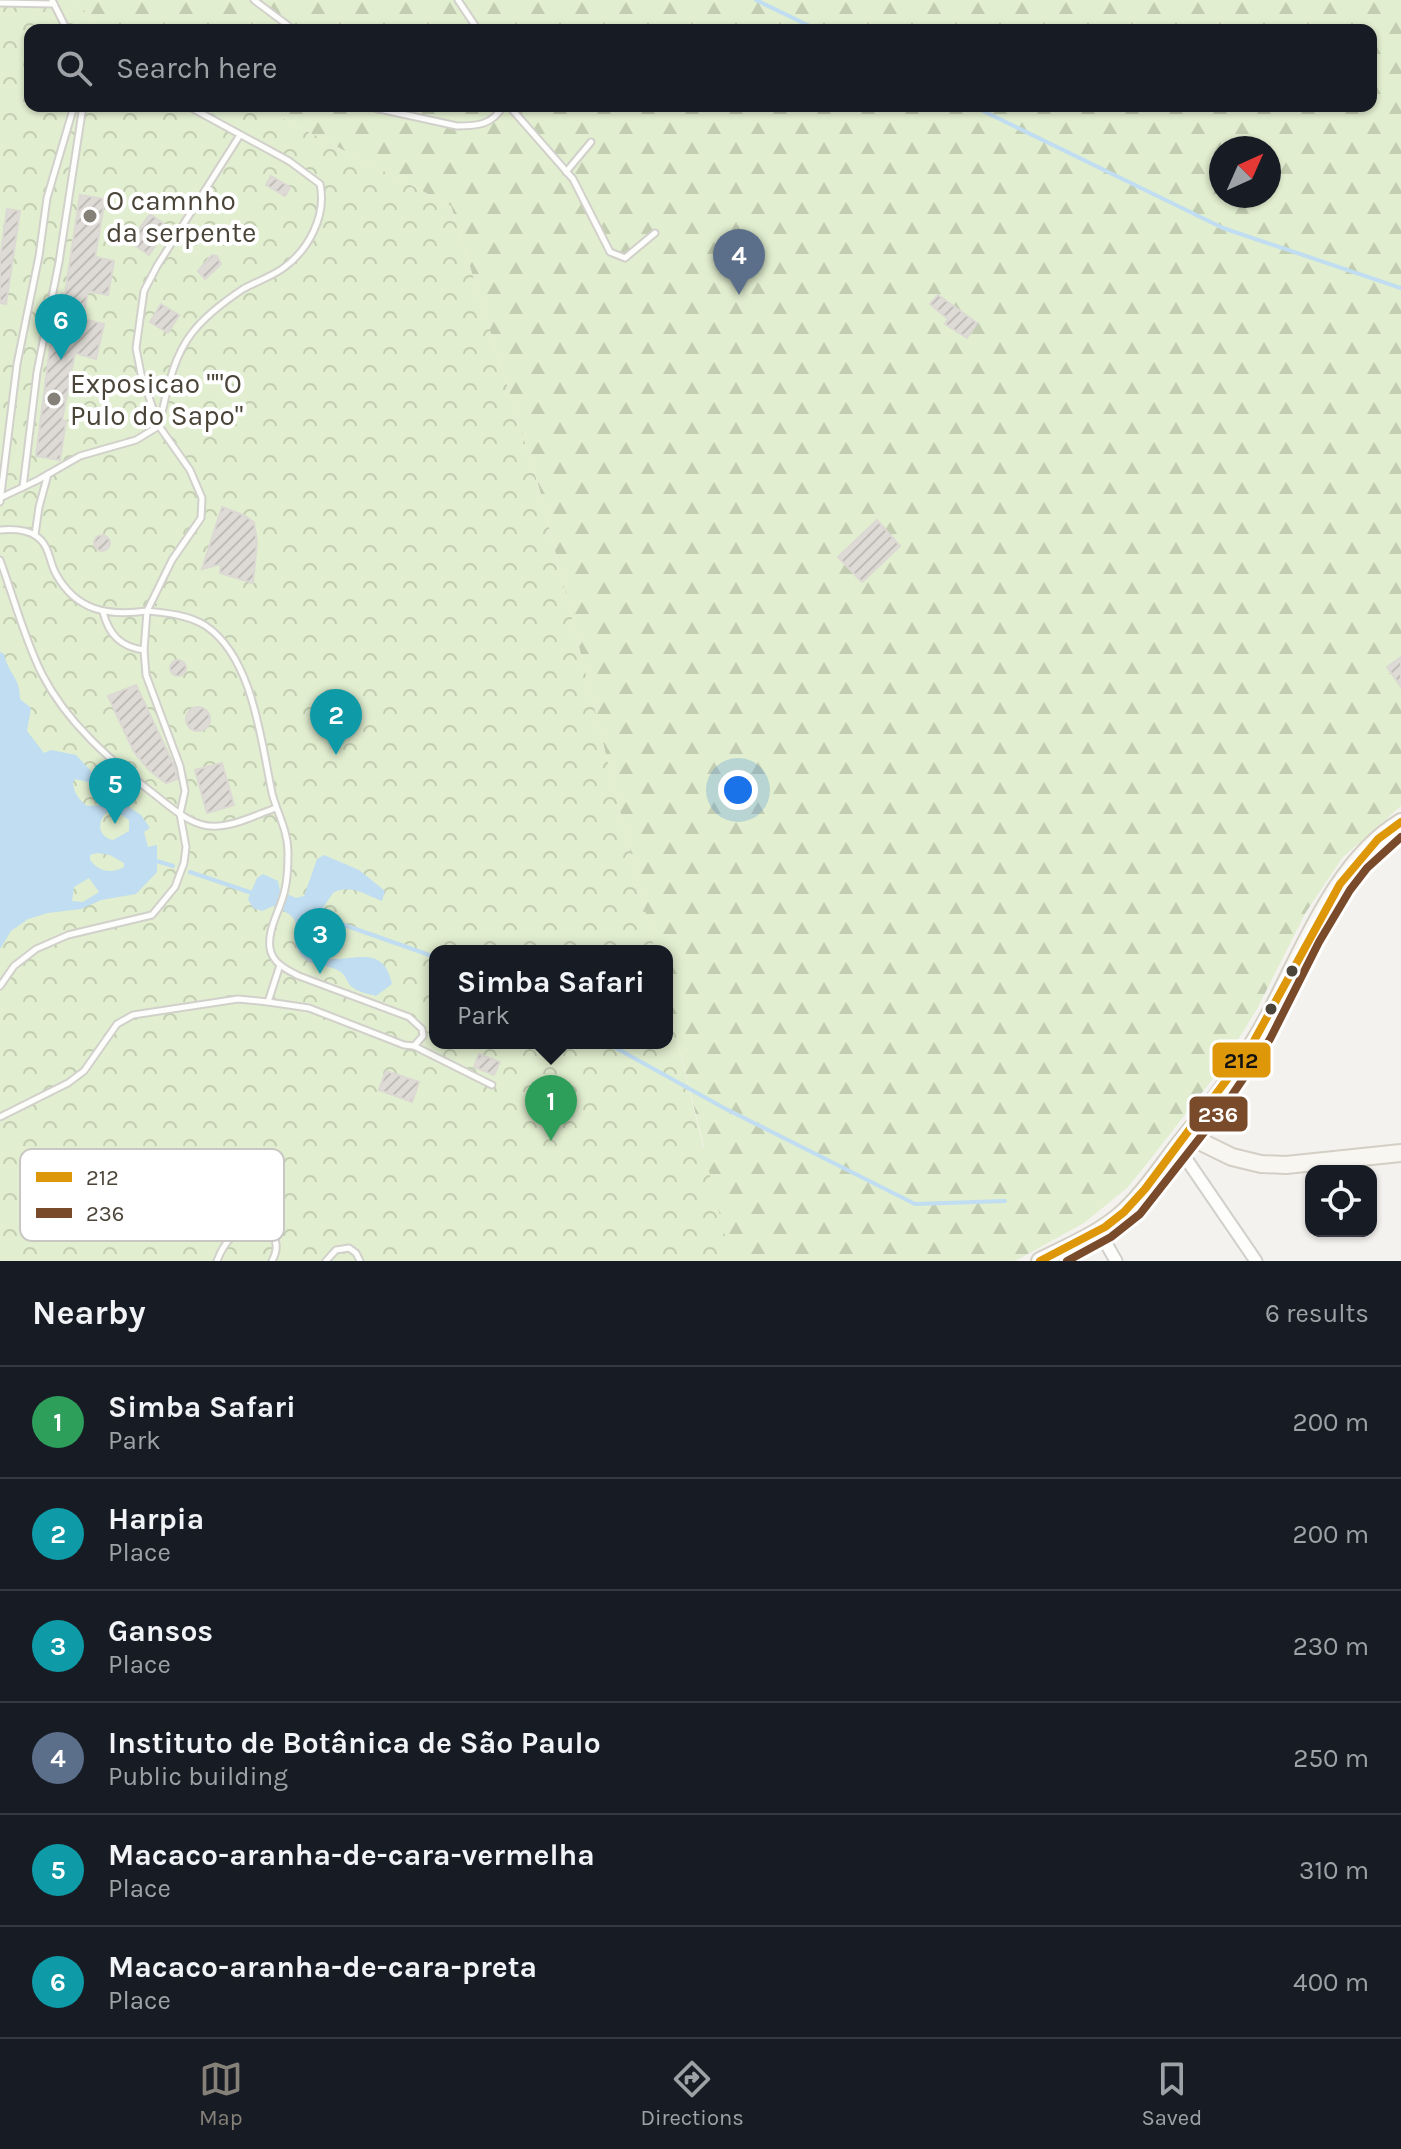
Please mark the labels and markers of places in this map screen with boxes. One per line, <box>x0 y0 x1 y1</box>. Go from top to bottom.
place label: O camnho da serpente <box>106 184 256 249</box>
marker: O camnho da serpente <box>81 207 99 225</box>
pin: 4 <box>713 229 765 295</box>
pin: 6 <box>35 294 87 360</box>
place label: Exposicao ""O Pulo do Sapo" <box>70 367 243 432</box>
marker: Exposicao ""O Pulo do Sapo" <box>45 390 63 408</box>
pin: 2 <box>310 689 362 755</box>
pin: 5 <box>89 758 141 824</box>
pin: 3 <box>294 908 346 974</box>
unlabelled marker <box>1284 963 1300 979</box>
unlabelled marker <box>1263 1001 1279 1017</box>
pin: 1 <box>525 1075 577 1141</box>

